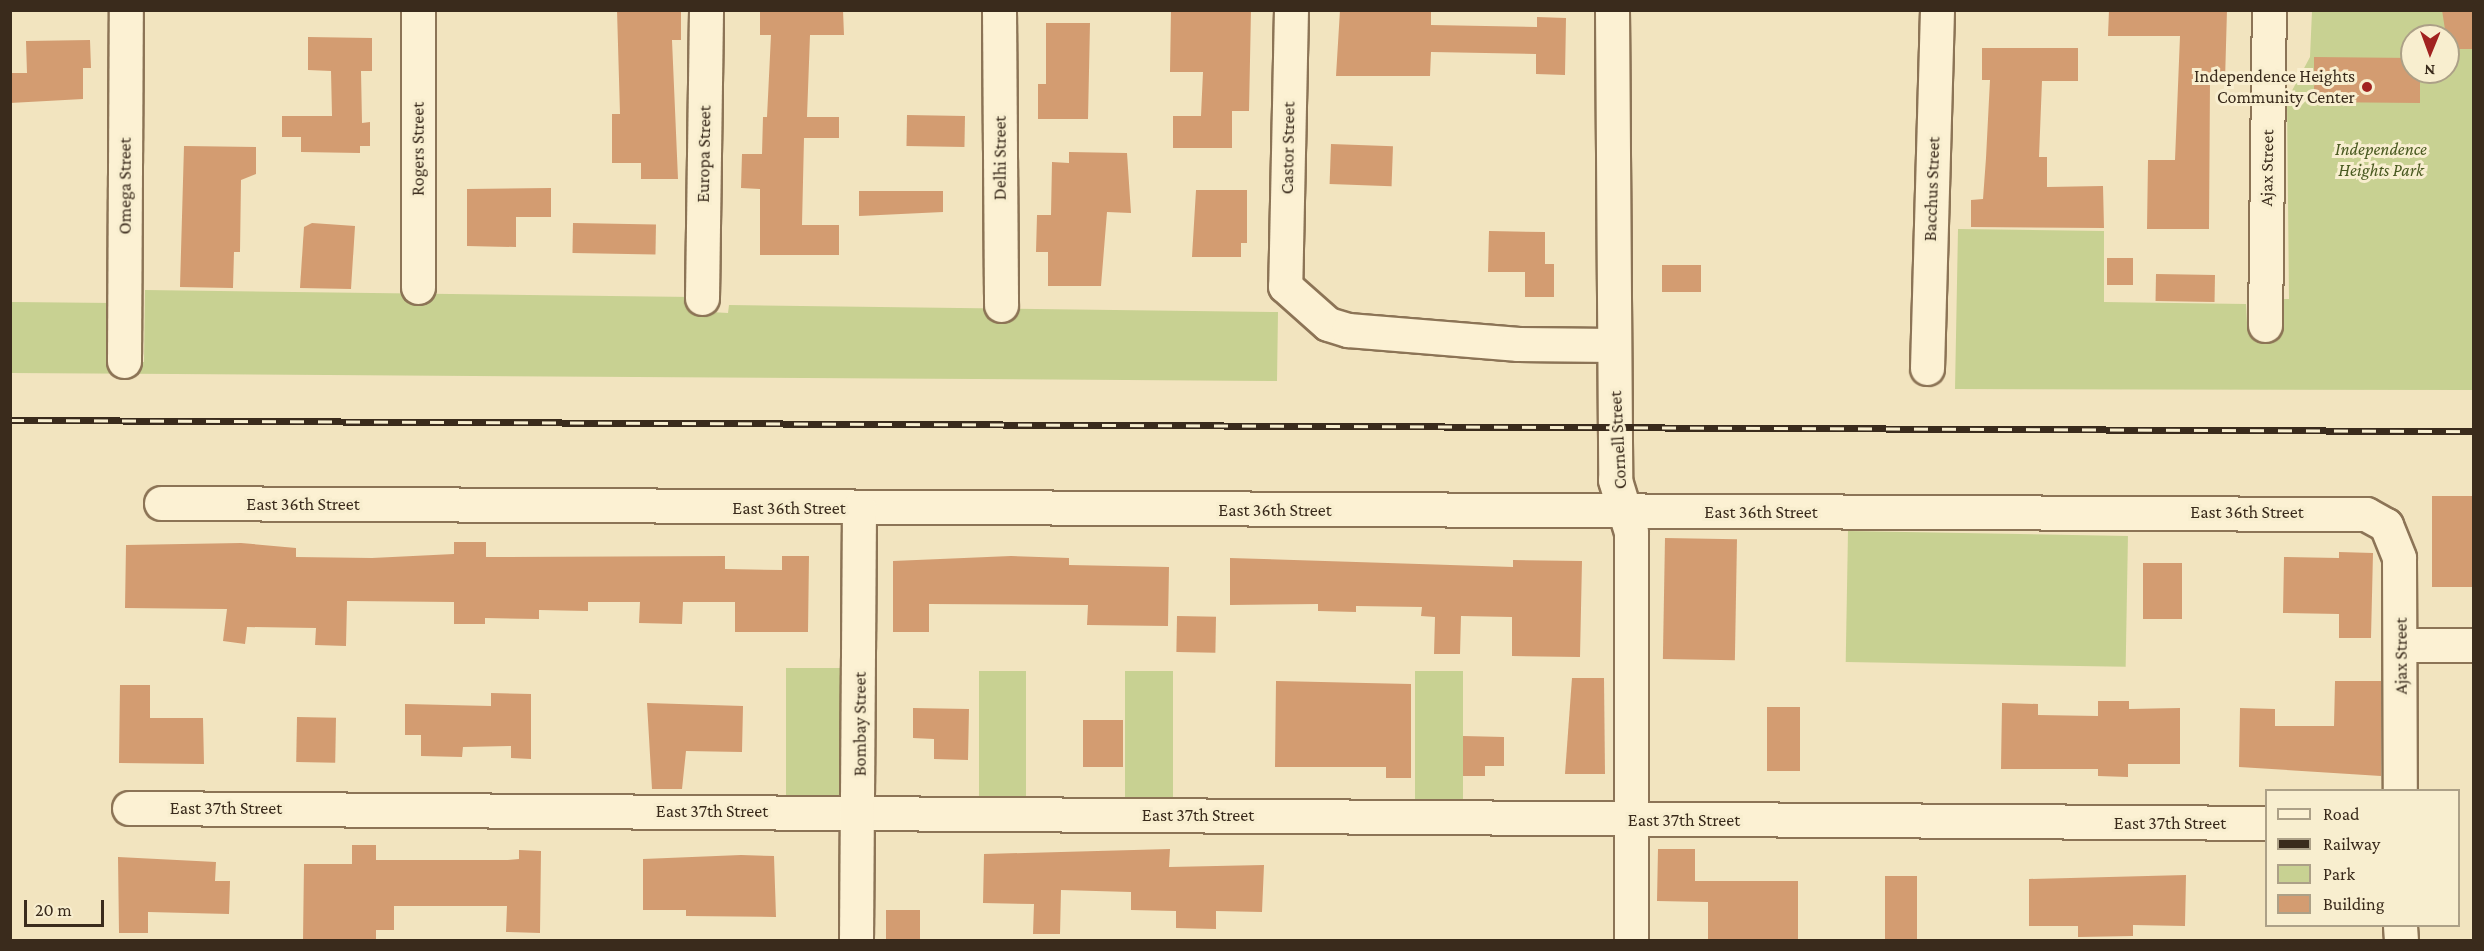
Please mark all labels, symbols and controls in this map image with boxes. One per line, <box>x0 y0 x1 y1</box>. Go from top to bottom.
north arrow <box>2400 24 2460 84</box>
text: N <box>2424 62 2435 79</box>
place label: Independence Heights Community Center <box>2194 66 2355 109</box>
marker: Independence Heights Community Center <box>2360 80 2374 94</box>
street label: Rogers Street <box>407 102 429 196</box>
street label: Castor Street <box>1276 102 1300 194</box>
street label: Europa Street <box>692 105 716 203</box>
street label: Delhi Street <box>989 116 1011 200</box>
street label: Ajax Street <box>2256 129 2278 207</box>
street label: Bacchus Street <box>1919 136 1945 242</box>
street label: Omega Street <box>114 138 136 234</box>
park label: Independence Heights Park <box>2335 139 2427 182</box>
street label: Cornell Street <box>1605 390 1631 490</box>
street label: East 36th Street <box>246 493 360 515</box>
street label: East 36th Street <box>732 497 846 519</box>
street label: East 36th Street <box>1218 499 1332 521</box>
street label: East 36th Street <box>1704 501 1818 523</box>
street label: East 36th Street <box>2190 501 2304 523</box>
street label: Ajax Street <box>2390 618 2412 694</box>
street label: Bombay Street <box>849 672 871 776</box>
legend <box>2265 789 2460 927</box>
street label: East 37th Street <box>170 797 282 819</box>
street label: East 37th Street <box>656 800 768 822</box>
street label: East 37th Street <box>1142 804 1254 826</box>
text: Road <box>2323 804 2360 824</box>
street label: East 37th Street <box>1628 809 1740 831</box>
street label: East 37th Street <box>2114 812 2226 834</box>
text: Railway <box>2323 834 2380 854</box>
text: Park <box>2323 864 2355 884</box>
scale bar <box>27 888 106 926</box>
text: Building <box>2323 894 2384 914</box>
text: 20 m <box>35 900 72 920</box>

